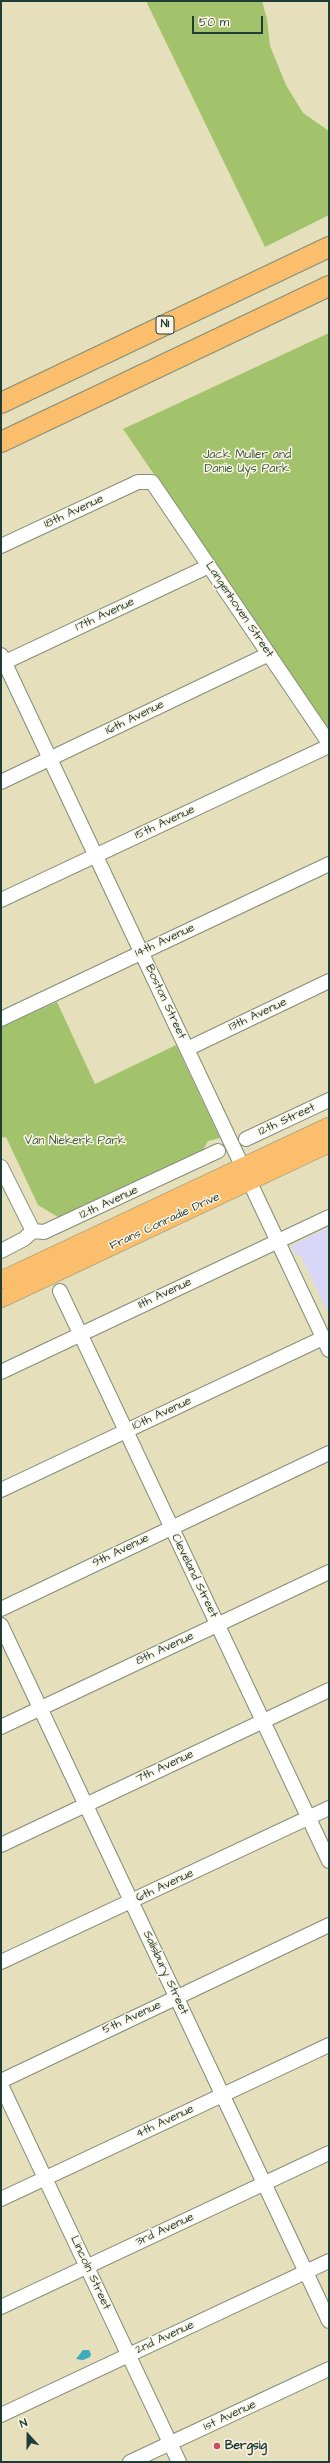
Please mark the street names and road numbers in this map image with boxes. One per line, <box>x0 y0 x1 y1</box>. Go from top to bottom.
road number: N1 <box>156 316 174 334</box>
street label: 18th Avenue <box>42 492 106 532</box>
street label: Langenhoven Street <box>202 559 276 661</box>
street label: 17th Avenue <box>73 595 137 635</box>
street label: 16th Avenue <box>103 698 167 738</box>
street label: 15th Avenue <box>133 803 197 843</box>
street label: 14th Avenue <box>133 921 197 961</box>
street label: Boston Street <box>141 962 189 1042</box>
street label: 13th Avenue <box>227 995 289 1035</box>
street label: 12th Street <box>256 1101 318 1139</box>
street label: 12th Avenue <box>77 1183 141 1223</box>
street label: Frans Conradie Drive <box>108 1190 222 1254</box>
street label: 11th Avenue <box>136 1275 194 1313</box>
street label: 10th Avenue <box>130 1394 194 1434</box>
street label: 9th Avenue <box>90 1531 152 1571</box>
street label: Cleveland Street <box>167 1532 221 1620</box>
street label: 8th Avenue <box>134 1629 196 1669</box>
street label: 7th Avenue <box>134 1747 196 1787</box>
street label: 6th Avenue <box>134 1866 196 1906</box>
street label: Salisbury Street <box>139 1929 191 2017</box>
street label: 5th Avenue <box>100 1998 164 2038</box>
street label: 4th Avenue <box>134 2102 196 2142</box>
street label: 3rd Avenue <box>134 2210 196 2250</box>
street label: Lincoln Street <box>67 2234 113 2312</box>
street label: 2nd Avenue <box>133 2318 197 2358</box>
street label: 1st Avenue <box>201 2398 259 2434</box>

